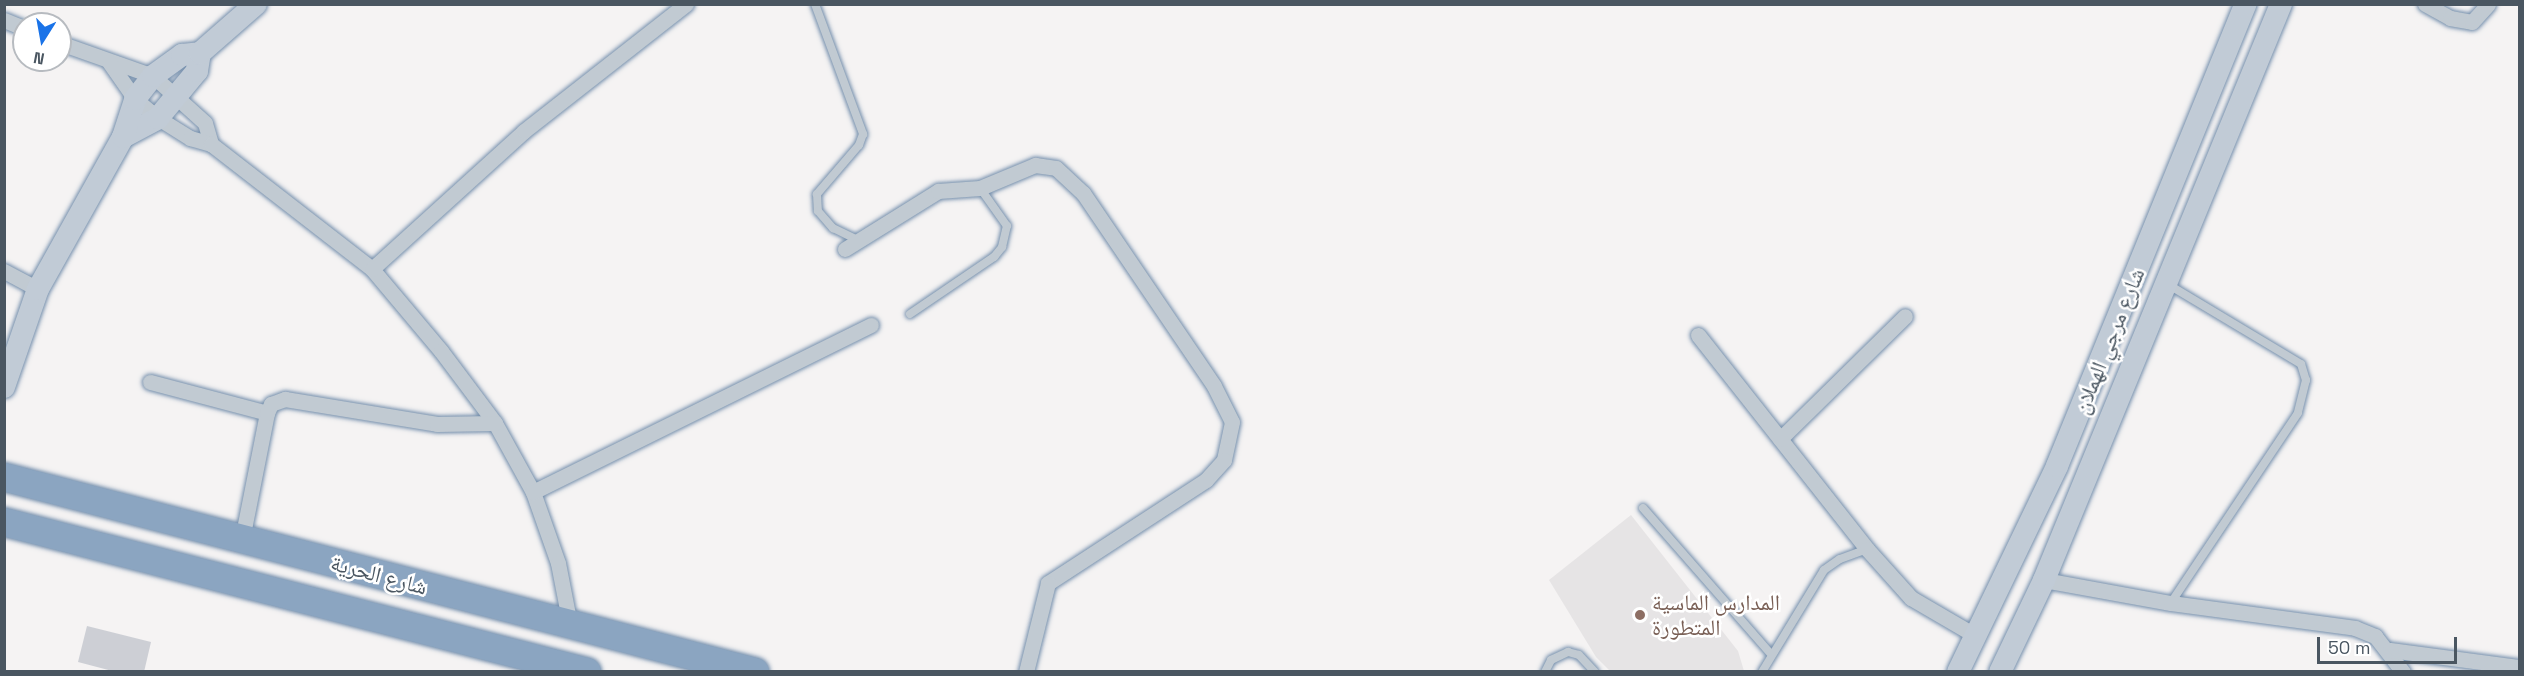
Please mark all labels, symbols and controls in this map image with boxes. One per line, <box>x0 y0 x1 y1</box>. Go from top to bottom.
north arrow <box>12 12 72 72</box>
text: N <box>32 47 46 70</box>
street label: شارع مرجي الهملان <box>2068 264 2150 418</box>
street label: شارع الحرية <box>328 550 430 600</box>
place label: المدارس الماسية المتطورة <box>1652 589 1780 640</box>
marker: المدارس الماسية المتطورة <box>1633 608 1647 622</box>
scale bar <box>2320 625 2460 663</box>
text: 50 m <box>2328 636 2370 659</box>

